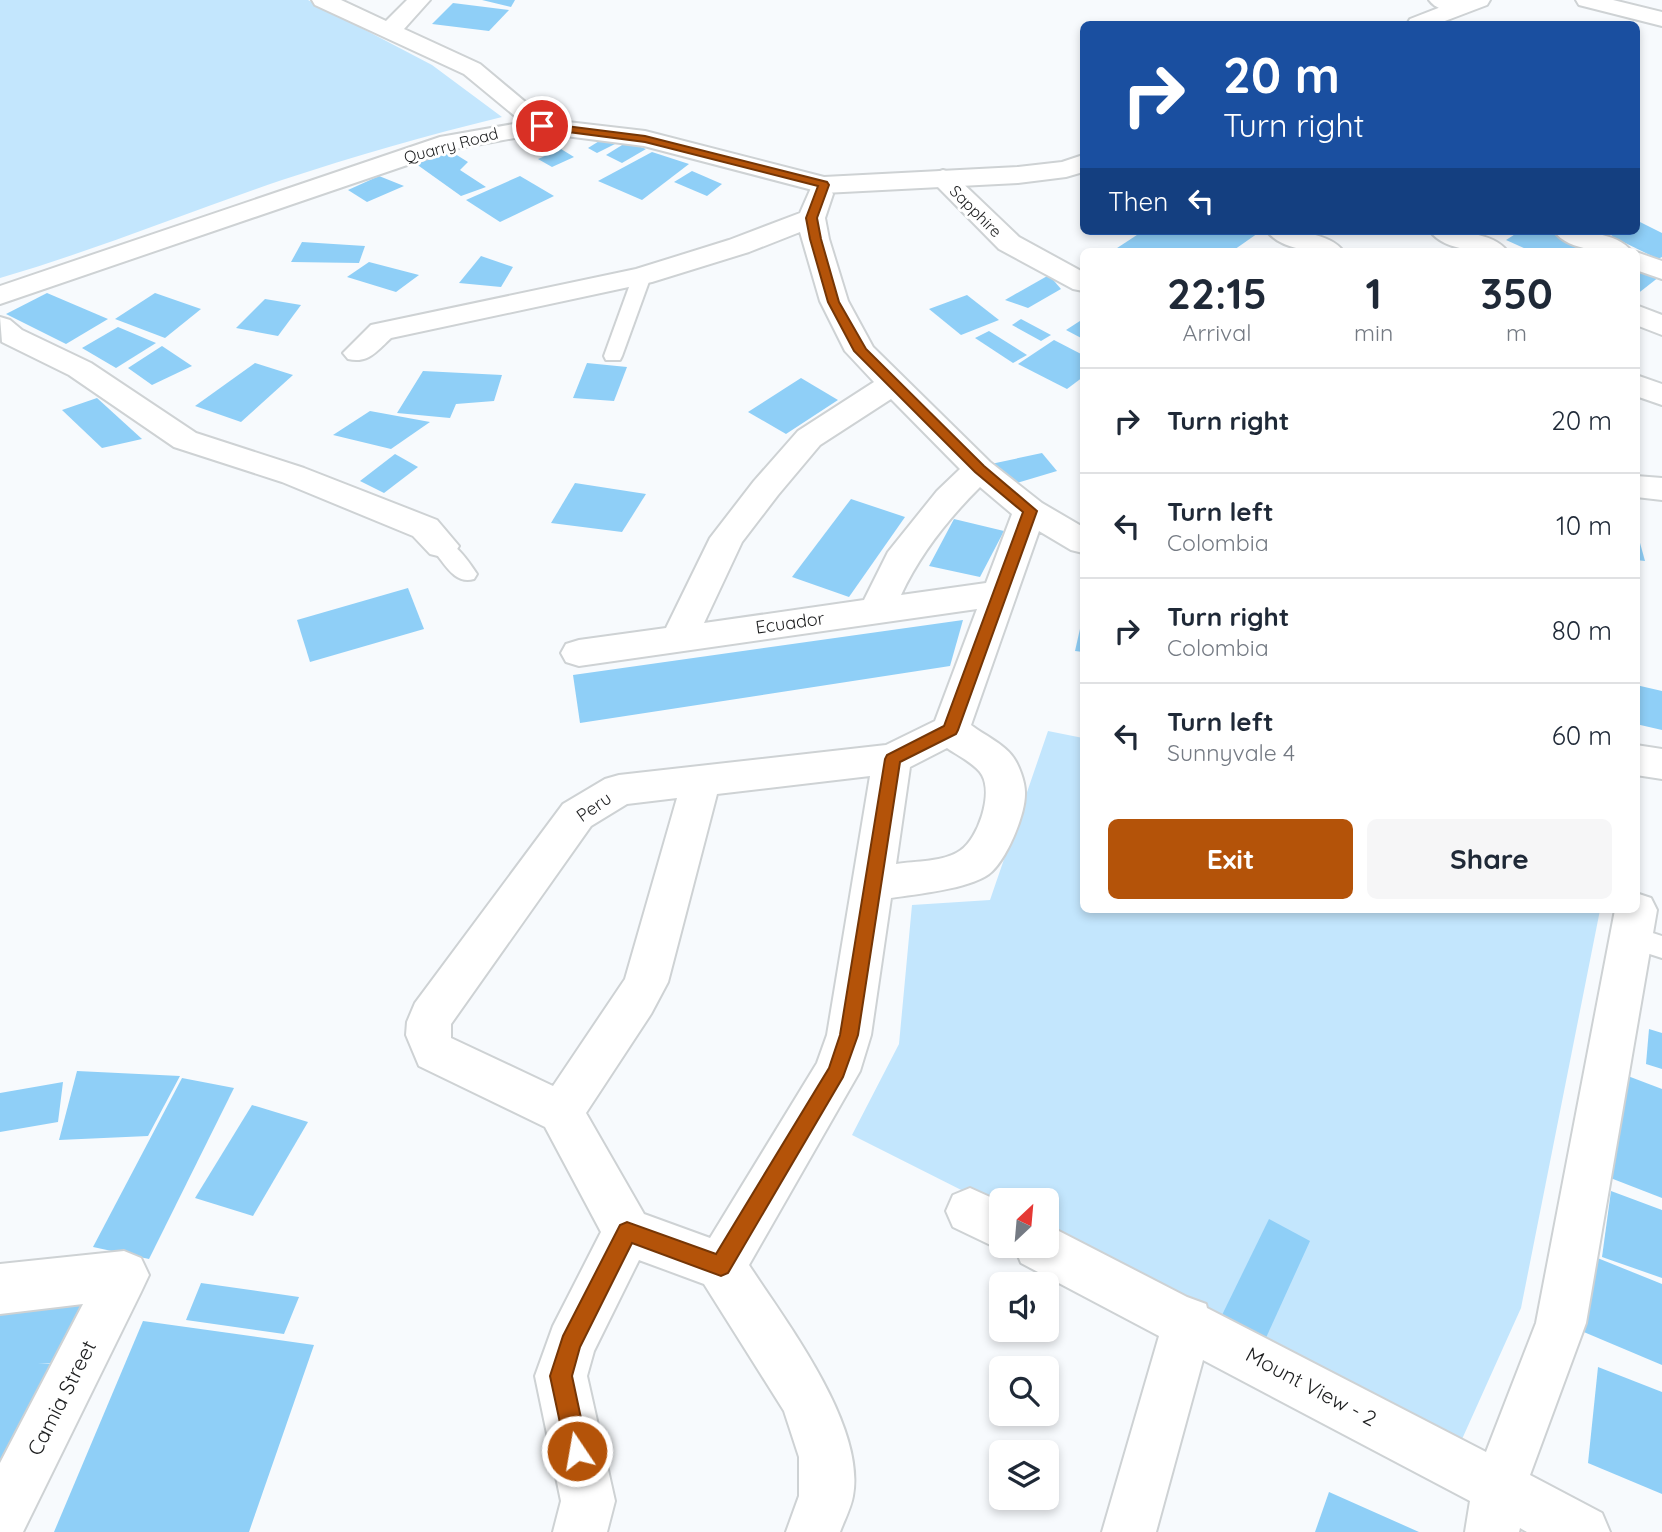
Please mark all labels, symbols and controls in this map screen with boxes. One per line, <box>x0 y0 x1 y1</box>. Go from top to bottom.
text: 20 m <box>1223 44 1340 105</box>
icon: right <box>1108 49 1199 140</box>
pin <box>512 96 572 156</box>
text: Turn right <box>1223 105 1364 145</box>
icon: arrive <box>523 107 561 145</box>
street label: Quarry Road <box>402 123 500 167</box>
street label: Sapphire <box>946 181 1006 241</box>
icon: left <box>1182 182 1220 220</box>
text: Then <box>1108 185 1168 218</box>
text: 22:15 <box>1167 267 1267 320</box>
text: 1 <box>1365 267 1382 320</box>
text: 350 <box>1480 267 1553 320</box>
text: Arrival <box>1183 318 1251 347</box>
text: min <box>1354 318 1393 347</box>
text: m <box>1506 318 1527 347</box>
icon: right <box>1108 402 1146 440</box>
text: Turn right <box>1167 404 1289 437</box>
text: 20 m <box>1551 404 1612 437</box>
text: Turn left <box>1167 495 1274 528</box>
icon: left <box>1108 507 1146 545</box>
text: 10 m <box>1556 509 1612 542</box>
text: Colombia <box>1167 528 1269 557</box>
text: Turn right <box>1167 600 1289 633</box>
street label: Ecuador <box>754 606 826 639</box>
icon: right <box>1108 612 1146 650</box>
text: 80 m <box>1552 614 1612 647</box>
text: Colombia <box>1167 633 1269 662</box>
text: Turn left <box>1167 705 1274 738</box>
icon: left <box>1108 717 1146 755</box>
text: 60 m <box>1552 719 1612 752</box>
text: Sunnyvale 4 <box>1167 738 1295 767</box>
street label: Peru <box>572 786 616 827</box>
button: Exit <box>1108 819 1353 899</box>
button: Share <box>1367 819 1612 899</box>
north arrow <box>989 1188 1059 1258</box>
map controls <box>989 1188 1059 1510</box>
button: sound <box>989 1272 1059 1342</box>
street label: Camia Street <box>21 1336 101 1460</box>
street label: Mount View - 2 <box>1242 1341 1381 1431</box>
button: search <box>989 1356 1059 1426</box>
position arrow <box>540 1414 614 1488</box>
button: layers <box>989 1440 1059 1510</box>

